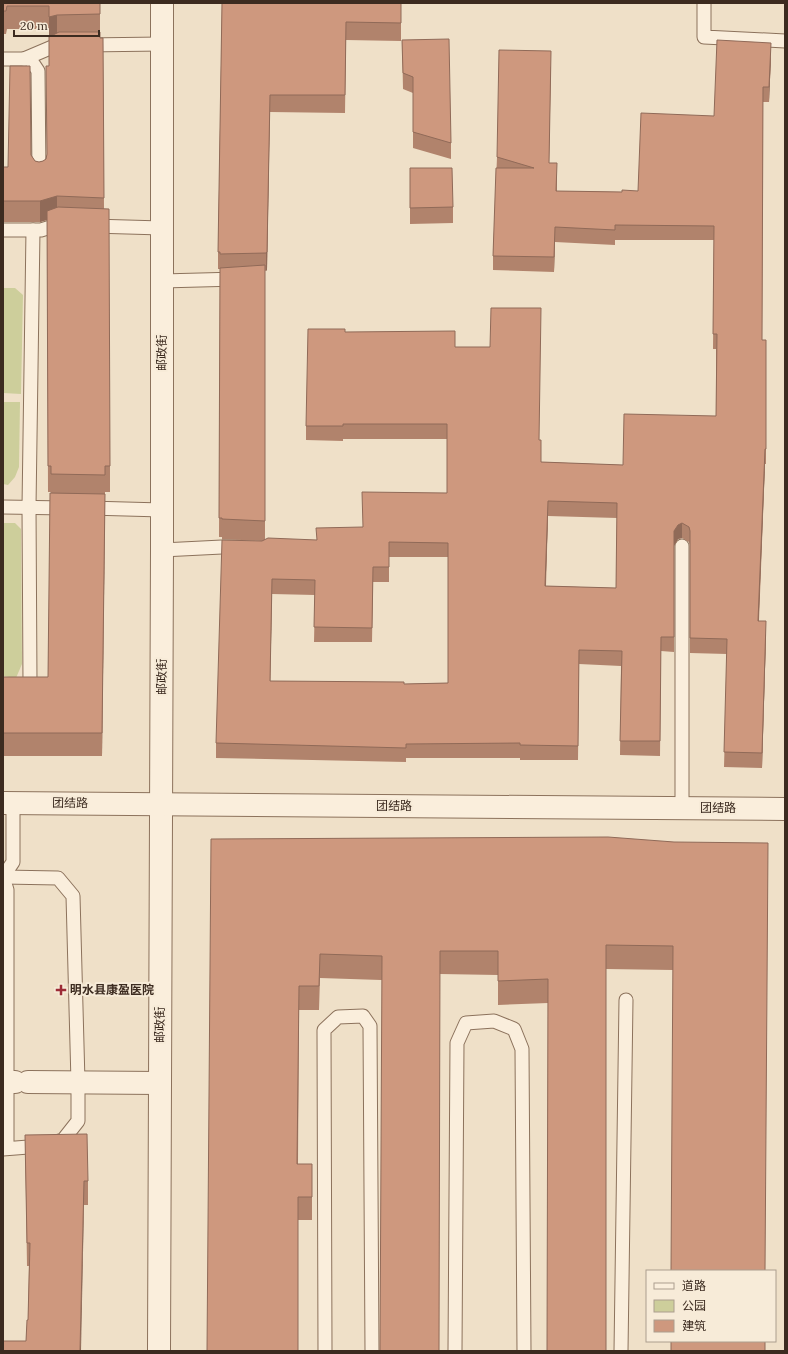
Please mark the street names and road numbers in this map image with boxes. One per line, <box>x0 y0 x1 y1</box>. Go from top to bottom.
street label: 邮政街 <box>154 335 169 371</box>
street label: 邮政街 <box>154 659 169 695</box>
street label: 团结路 <box>52 795 88 810</box>
street label: 团结路 <box>376 798 412 813</box>
street label: 团结路 <box>700 800 736 815</box>
street label: 邮政街 <box>152 1007 167 1043</box>

